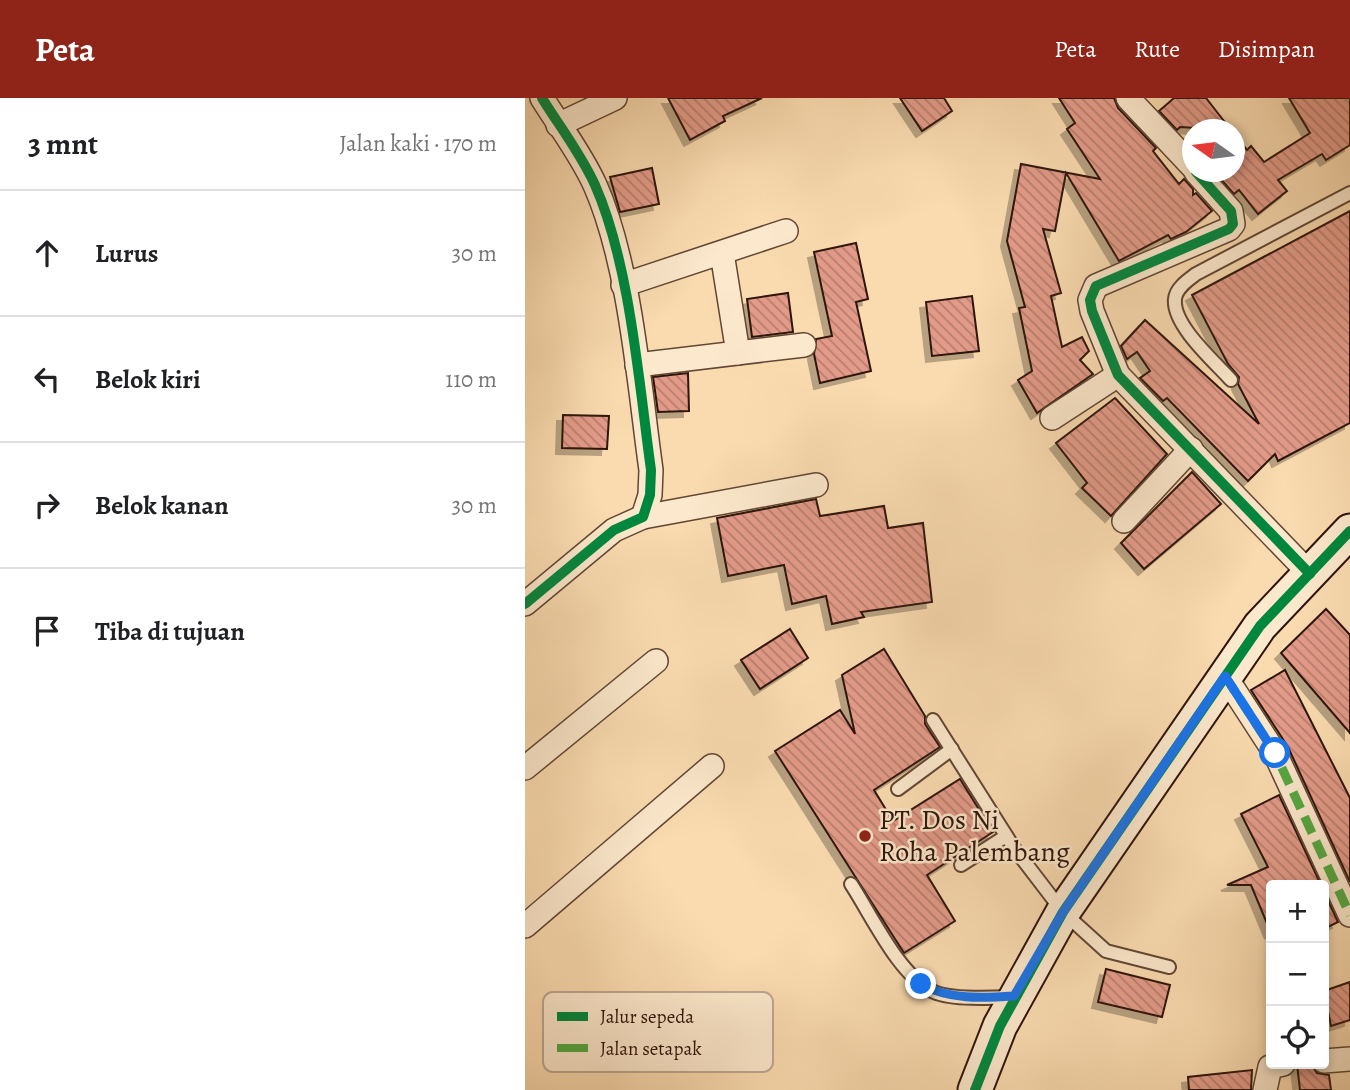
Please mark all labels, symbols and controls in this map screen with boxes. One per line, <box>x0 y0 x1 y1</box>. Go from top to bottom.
text: Peta <box>35 27 95 72</box>
text: Peta <box>1054 33 1096 65</box>
text: Rute <box>1134 33 1180 65</box>
text: Disimpan <box>1218 33 1315 65</box>
north arrow <box>1182 119 1245 182</box>
text: 3 mnt <box>28 124 98 164</box>
text: Jalan kaki · 170 m <box>339 128 497 159</box>
icon: ahead <box>28 234 66 272</box>
text: Lurus <box>95 236 158 271</box>
text: 30 m <box>451 238 497 269</box>
icon: left <box>28 360 66 398</box>
text: Belok kiri <box>95 362 201 397</box>
text: 110 m <box>445 364 497 395</box>
icon: right <box>28 486 66 524</box>
text: Belok kanan <box>95 488 229 523</box>
text: 30 m <box>451 490 497 521</box>
icon: arrive <box>28 612 66 650</box>
text: Tiba di tujuan <box>95 614 245 649</box>
route start <box>1259 737 1290 768</box>
place label: PT. Dos Ni Roha Palembang <box>879 801 1070 871</box>
marker: PT. Dos Ni Roha Palembang <box>857 828 873 844</box>
map controls <box>1266 880 1329 1069</box>
button: + <box>1266 880 1329 943</box>
button: − <box>1266 943 1329 1006</box>
route end <box>905 968 936 999</box>
legend <box>543 992 773 1072</box>
text: Jalur sepeda <box>600 1004 694 1030</box>
button: locate <box>1266 1006 1329 1069</box>
text: Jalan setapak <box>600 1036 702 1062</box>

